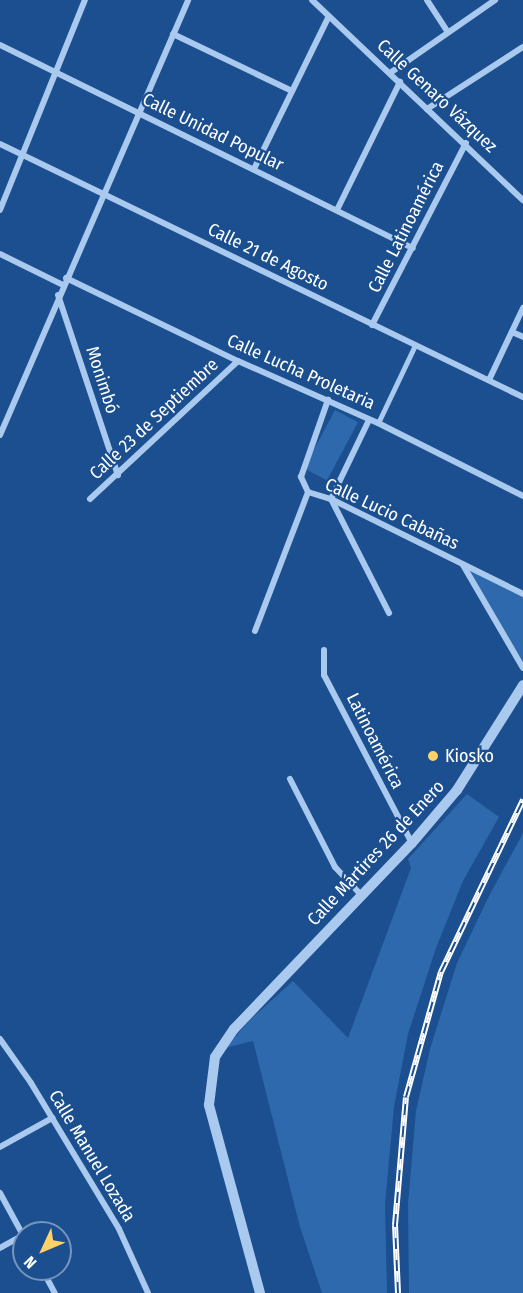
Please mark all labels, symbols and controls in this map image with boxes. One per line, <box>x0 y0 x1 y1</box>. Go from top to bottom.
street label: Calle Genaro Vázquez <box>372 35 502 157</box>
street label: Calle Unidad Popular <box>139 88 287 176</box>
street label: Calle Latinoamérica <box>364 158 448 296</box>
street label: Calle 21 de Agosto <box>204 218 332 296</box>
street label: Calle Lucha Proletaria <box>224 330 378 414</box>
street label: Monimbó <box>81 344 123 416</box>
street label: Calle 23 de Septiembre <box>85 354 223 484</box>
street label: Calle Lucio Cabañas <box>322 474 462 554</box>
street label: Latinoamérica <box>342 689 408 793</box>
place label: Kiosko <box>445 745 494 767</box>
marker: Kiosko <box>426 749 440 763</box>
street label: Calle Mártires 26 de Enero <box>303 776 449 930</box>
street label: Calle Manuel Lozada <box>44 1086 140 1226</box>
north arrow <box>12 1221 72 1281</box>
text: N <box>20 1252 40 1273</box>

